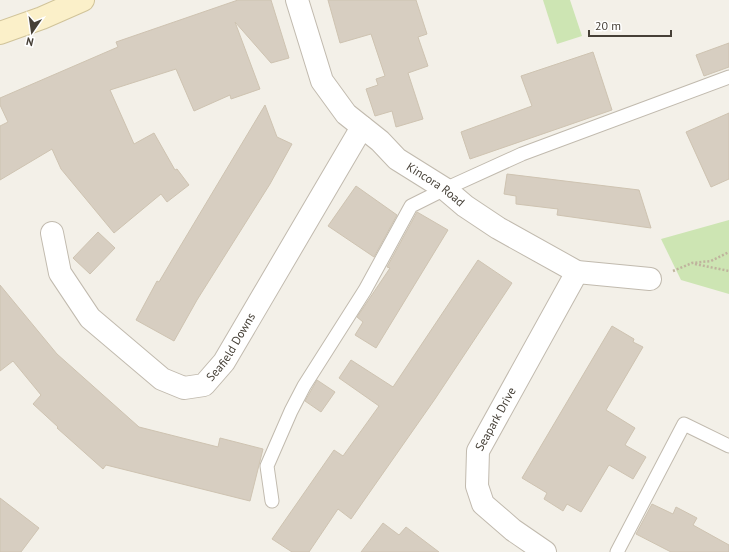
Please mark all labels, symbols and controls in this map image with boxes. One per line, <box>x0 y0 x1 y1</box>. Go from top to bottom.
north arrow <box>12 12 52 52</box>
scale bar <box>589 12 671 38</box>
text: 20 m <box>595 18 621 33</box>
text: N <box>25 34 35 49</box>
street label: Kincora Road <box>404 159 468 209</box>
street label: Seafield Downs <box>203 310 258 384</box>
street label: Seapark Drive <box>472 384 519 453</box>

